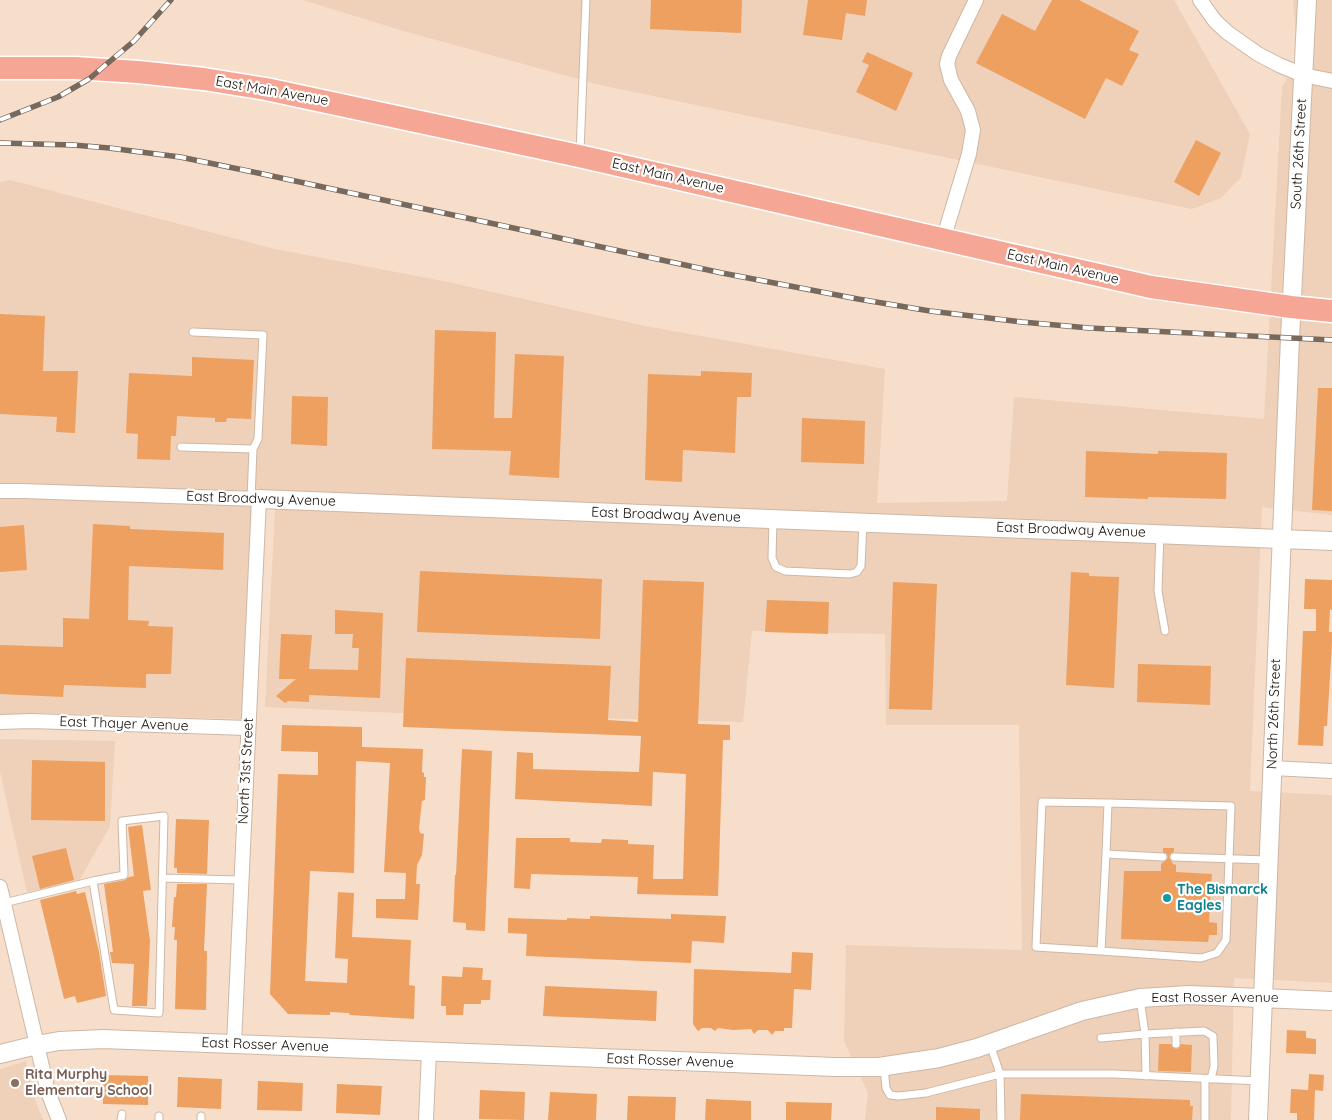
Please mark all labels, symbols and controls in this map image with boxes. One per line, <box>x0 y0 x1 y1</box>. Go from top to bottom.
street label: East Main Avenue <box>214 73 330 109</box>
street label: South 26th Street <box>1288 98 1310 210</box>
street label: East Main Avenue <box>610 155 726 197</box>
street label: East Main Avenue <box>1005 246 1121 288</box>
street label: East Broadway Avenue <box>186 488 336 510</box>
street label: East Broadway Avenue <box>591 504 741 526</box>
street label: East Broadway Avenue <box>996 519 1146 541</box>
street label: North 26th Street <box>1264 658 1284 770</box>
street label: East Thayer Avenue <box>59 713 189 735</box>
street label: North 31st Street <box>235 717 257 825</box>
place label: The Bismarck Eagles <box>1177 882 1268 914</box>
marker: The Bismarck Eagles <box>1161 892 1173 904</box>
street label: East Rosser Avenue <box>1151 990 1279 1006</box>
street label: East Rosser Avenue <box>201 1034 329 1056</box>
street label: East Rosser Avenue <box>606 1050 734 1072</box>
place label: Rita Murphy Elementary School <box>25 1067 152 1100</box>
marker: Rita Murphy Elementary School <box>9 1077 21 1089</box>

